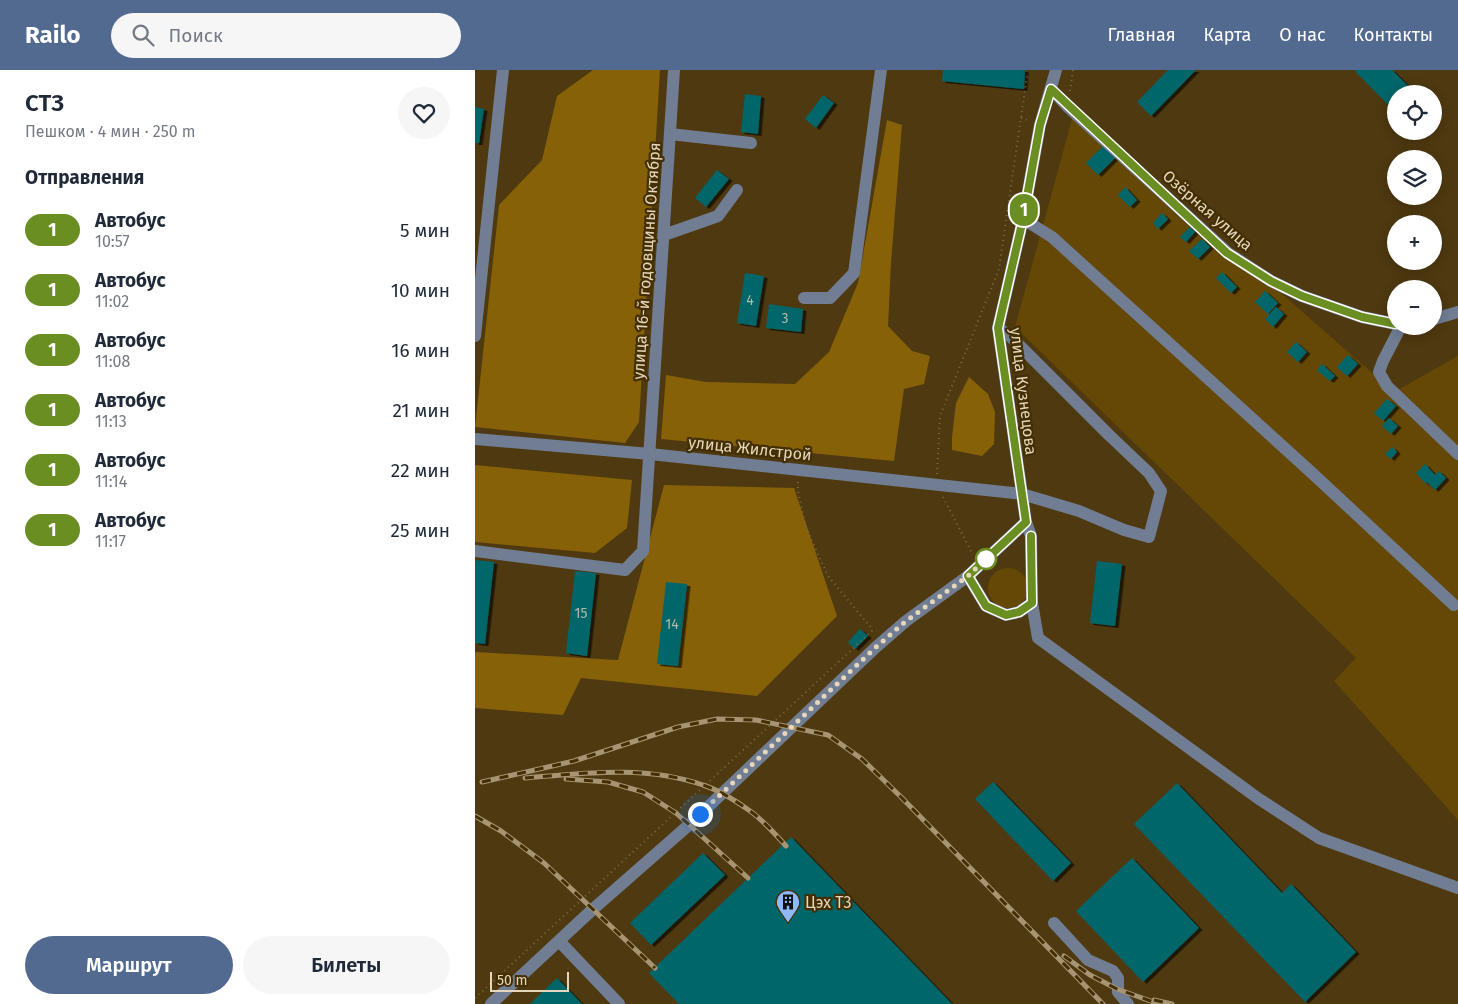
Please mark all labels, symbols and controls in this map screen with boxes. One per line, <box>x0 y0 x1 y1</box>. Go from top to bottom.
search box <box>111 13 461 58</box>
text: Railo <box>25 21 81 49</box>
icon: search <box>129 21 157 49</box>
text: Поиск <box>169 24 223 47</box>
text: Главная <box>1108 24 1176 46</box>
text: Карта <box>1204 24 1251 46</box>
text: О нас <box>1279 24 1326 46</box>
text: Контакты <box>1354 24 1433 46</box>
map controls <box>1387 85 1442 335</box>
button: locate <box>1387 85 1442 140</box>
button: heart <box>398 87 450 139</box>
text: СТЗ <box>25 89 64 117</box>
text: Пешком · 4 мин · 250 m <box>25 122 196 141</box>
street label: улица 16-й годовщины Октября <box>629 142 664 380</box>
button: layers <box>1387 150 1442 205</box>
text: Отправления <box>25 166 144 189</box>
street label: Озёрная улица <box>1159 166 1257 255</box>
line badge: 1 <box>1008 194 1040 226</box>
text: 1 <box>1020 199 1028 221</box>
text: Автобус <box>95 209 166 232</box>
button: + <box>1387 215 1442 270</box>
text: 1 <box>48 219 57 241</box>
text: 5 мин <box>400 219 450 242</box>
text: 10:57 <box>95 232 130 251</box>
text: Автобус <box>95 269 166 292</box>
text: 1 <box>48 279 57 301</box>
text: 10 мин <box>391 279 450 302</box>
button: − <box>1387 280 1442 335</box>
text: 11:02 <box>95 292 129 311</box>
house number: 4 <box>746 292 754 309</box>
house number: 3 <box>782 310 789 327</box>
street label: улица Кузнецова <box>1006 326 1041 456</box>
text: Автобус <box>95 329 166 352</box>
text: 1 <box>48 339 57 361</box>
text: 16 мин <box>391 339 450 362</box>
text: 11:08 <box>95 352 130 371</box>
text: Автобус <box>95 389 166 412</box>
text: 1 <box>48 399 57 421</box>
text: 21 мин <box>392 399 450 422</box>
text: 11:13 <box>95 412 127 431</box>
street label: улица Жилстрой <box>687 433 813 464</box>
text: Автобус <box>95 449 166 472</box>
text: 1 <box>48 459 57 481</box>
text: 22 мин <box>391 459 450 482</box>
text: 11:14 <box>95 472 127 491</box>
text: Автобус <box>95 509 166 532</box>
text: 1 <box>48 519 57 541</box>
text: 25 мин <box>391 519 450 542</box>
text: 11:17 <box>95 532 126 551</box>
unlabelled marker <box>975 548 997 570</box>
house number: 15 <box>574 605 588 622</box>
house number: 14 <box>665 616 679 633</box>
your location <box>688 802 713 827</box>
building icon: Цэх Т3 <box>775 889 801 923</box>
place label: Цэх Т3 <box>805 893 852 912</box>
button: Маршрут <box>25 936 233 994</box>
button: Билеты <box>243 936 450 994</box>
scale bar <box>490 969 569 992</box>
text: 50 m <box>497 972 528 989</box>

